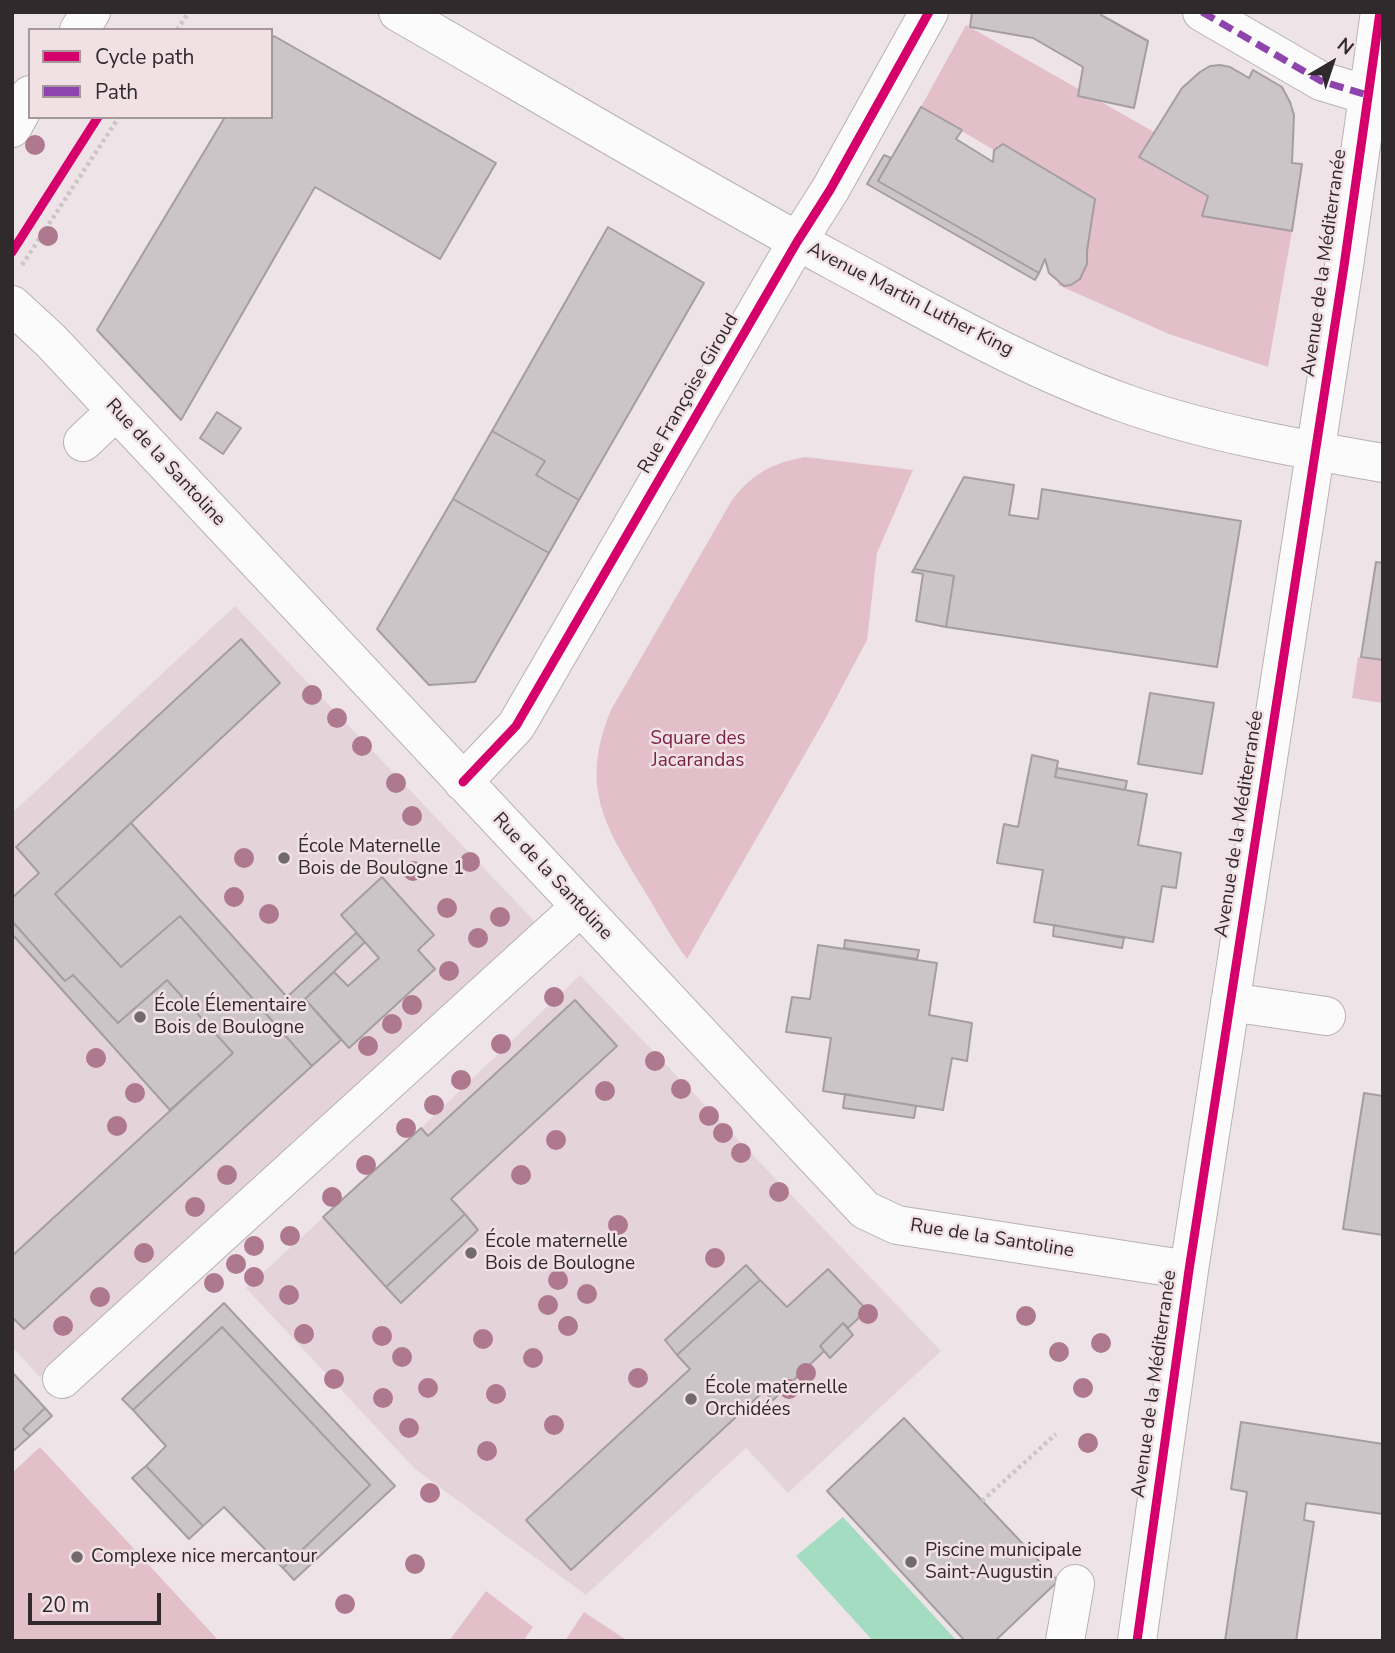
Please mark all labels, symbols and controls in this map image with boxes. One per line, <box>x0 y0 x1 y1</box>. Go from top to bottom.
legend <box>28 28 273 119</box>
north arrow <box>1297 28 1367 98</box>
text: N <box>1332 32 1359 61</box>
text: Cycle path <box>95 43 194 71</box>
text: Path <box>95 78 138 106</box>
street label: Avenue de la Méditerranée <box>1298 148 1352 378</box>
street label: Avenue Martin Luther King <box>803 238 1017 362</box>
street label: Rue Françoise Giroud <box>634 310 744 478</box>
street label: Rue de la Santoline <box>100 395 230 531</box>
street label: Avenue de la Méditerranée <box>1211 709 1269 939</box>
park label: Square des Jacarandas <box>650 728 746 772</box>
street label: Rue de la Santoline <box>487 809 617 945</box>
place label: École Maternelle Bois de Boulogne 1 <box>298 836 464 880</box>
marker: École Maternelle Bois de Boulogne 1 <box>276 850 292 866</box>
place label: École Élementaire Bois de Boulogne <box>154 995 306 1039</box>
marker: École Élementaire Bois de Boulogne <box>132 1009 148 1025</box>
street label: Rue de la Santoline <box>908 1215 1076 1263</box>
place label: École maternelle Bois de Boulogne <box>485 1231 635 1275</box>
marker: École maternelle Bois de Boulogne <box>463 1245 479 1261</box>
street label: Avenue de la Méditerranée <box>1128 1269 1182 1499</box>
place label: École maternelle Orchidées <box>705 1377 848 1421</box>
marker: École maternelle Orchidées <box>683 1391 699 1407</box>
place label: Piscine municipale Saint-Augustin <box>925 1540 1082 1584</box>
place label: Complexe nice mercantour <box>91 1546 317 1568</box>
marker: Complexe nice mercantour <box>69 1549 85 1565</box>
marker: Piscine municipale Saint-Augustin <box>903 1554 919 1570</box>
scale bar <box>32 1580 164 1624</box>
text: 20 m <box>41 1591 90 1619</box>

